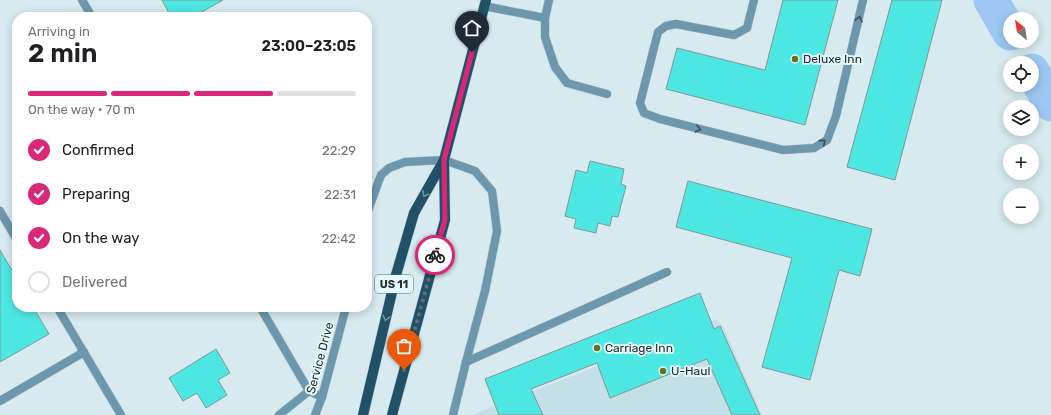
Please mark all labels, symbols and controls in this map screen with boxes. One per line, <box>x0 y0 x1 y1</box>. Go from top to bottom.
pin <box>455 11 489 52</box>
north arrow <box>1003 12 1039 48</box>
map controls <box>1003 12 1039 224</box>
one-way arrow <box>854 15 862 22</box>
icon: home <box>461 17 483 39</box>
text: Arriving in <box>28 24 90 39</box>
text: 23:00–23:05 <box>262 37 356 55</box>
text: 2 min <box>28 38 97 69</box>
place label: Deluxe Inn <box>803 52 862 66</box>
marker: Deluxe Inn <box>790 54 800 64</box>
button: locate <box>1003 56 1039 92</box>
button: layers <box>1003 100 1039 136</box>
text: On the way · 70 m <box>28 102 135 117</box>
one-way arrow <box>695 124 701 132</box>
icon: check <box>28 139 50 161</box>
one-way arrow <box>818 140 826 147</box>
text: Confirmed <box>62 141 134 159</box>
text: 22:29 <box>322 143 356 158</box>
button: + <box>1003 144 1039 180</box>
icon: check <box>28 183 50 205</box>
text: Preparing <box>62 185 130 203</box>
text: 22:31 <box>324 187 356 202</box>
button: − <box>1003 188 1039 224</box>
one-way arrow <box>422 190 429 197</box>
icon: check <box>28 227 50 249</box>
text: On the way <box>62 229 140 247</box>
text: 22:42 <box>322 231 356 246</box>
courier <box>415 235 455 275</box>
icon: bike <box>424 244 446 266</box>
text: Delivered <box>62 273 127 291</box>
road number: US 11 <box>375 275 413 293</box>
one-way arrow <box>383 315 391 321</box>
street label: Service Drive <box>304 320 336 395</box>
pin <box>387 329 421 370</box>
icon: bag <box>393 335 415 357</box>
place label: Carriage Inn <box>605 341 673 355</box>
marker: Carriage Inn <box>592 343 602 353</box>
place label: U-Haul <box>671 364 710 378</box>
marker: U-Haul <box>658 366 668 376</box>

